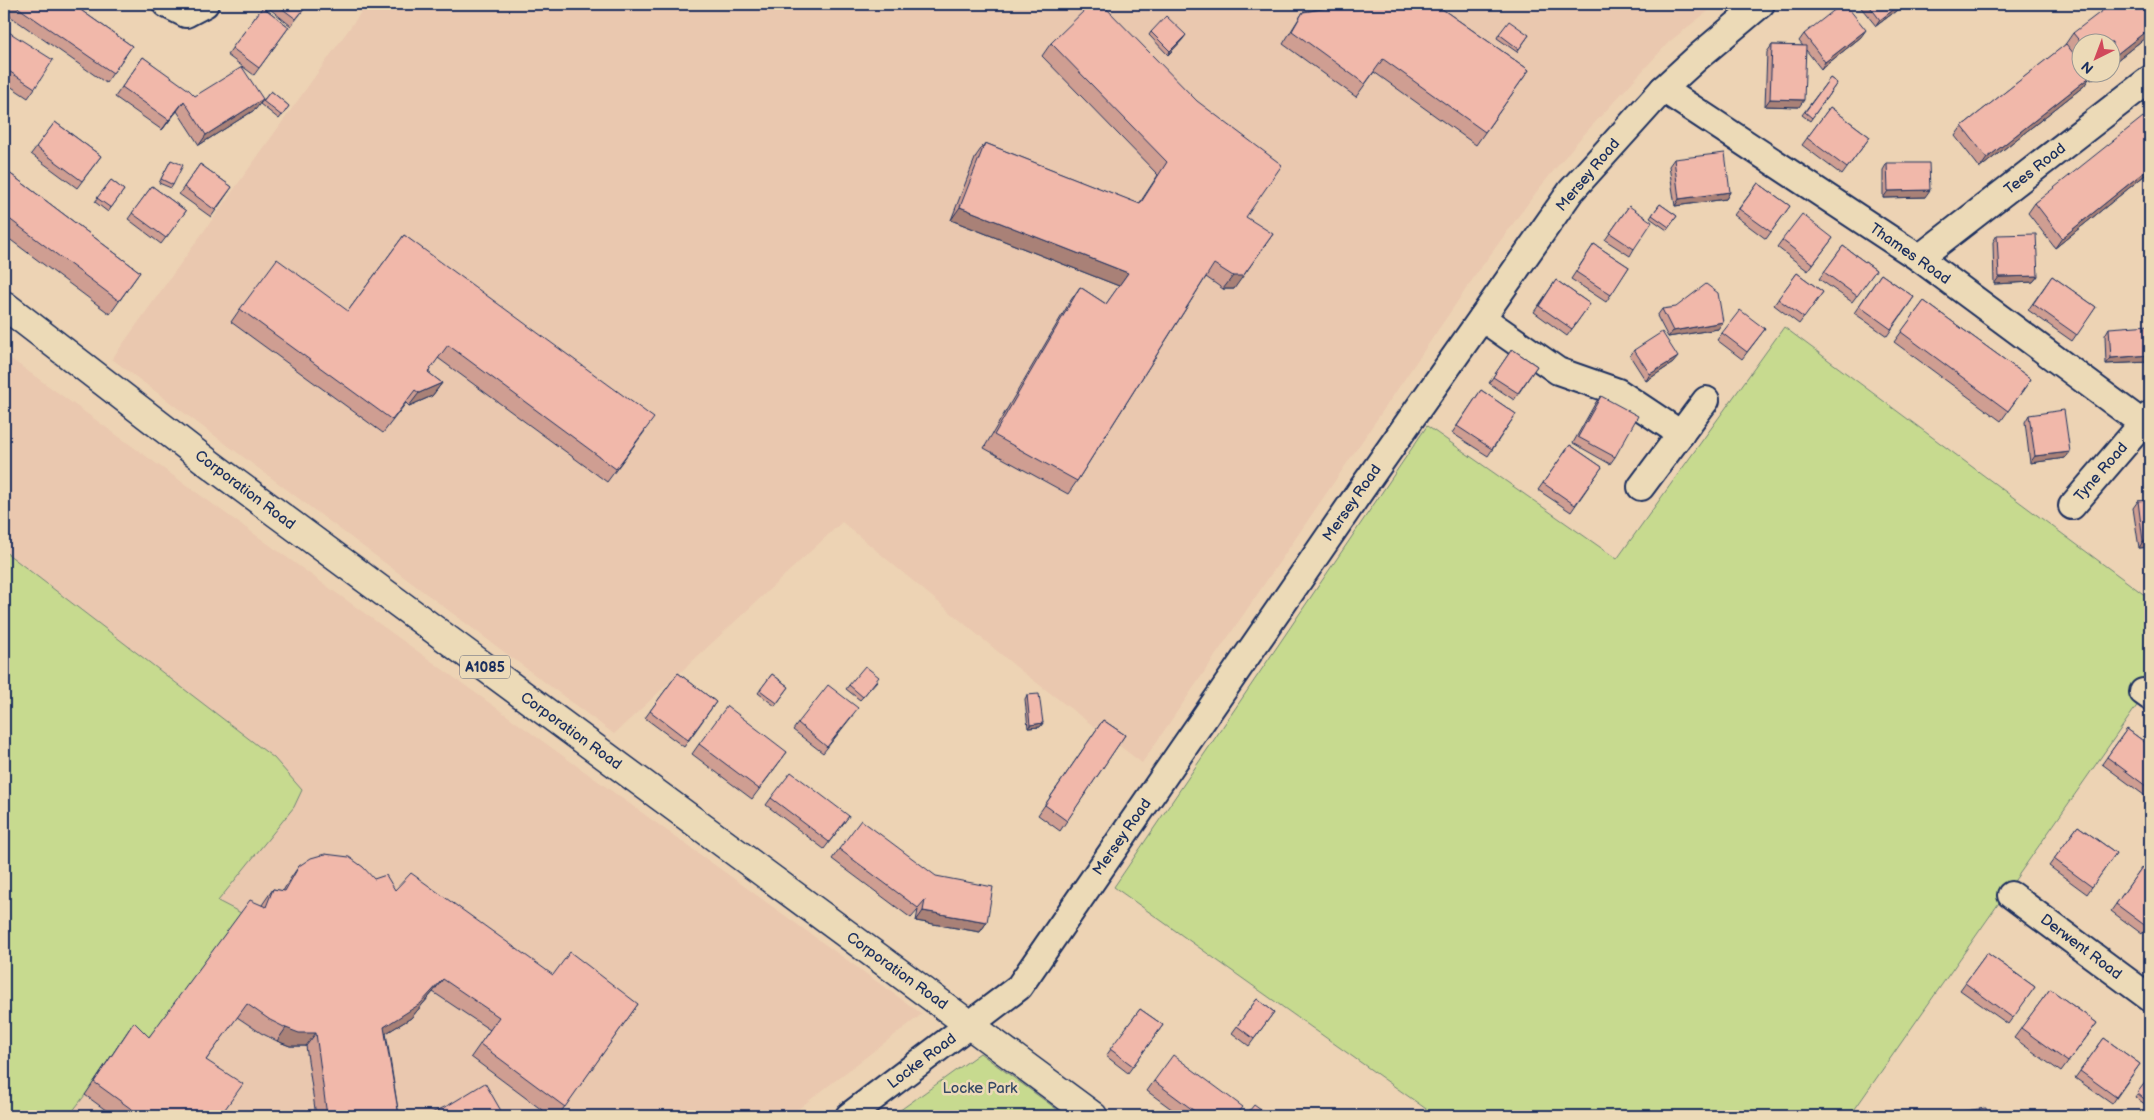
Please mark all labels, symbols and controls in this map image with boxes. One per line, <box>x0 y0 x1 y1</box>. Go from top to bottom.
north arrow <box>2072 32 2122 82</box>
text: N <box>2078 57 2097 77</box>
street label: Mersey Road <box>1552 135 1624 215</box>
street label: Tees Road <box>2000 139 2070 199</box>
street label: Thames Road <box>1866 219 1954 289</box>
street label: Tyne Road <box>2070 439 2132 505</box>
street label: Corporation Road <box>191 446 299 534</box>
street label: Mersey Road <box>1319 461 1385 545</box>
road number: A1085 <box>460 656 510 679</box>
street label: Corporation Road <box>517 688 625 774</box>
street label: Mersey Road <box>1089 795 1155 879</box>
street label: Derwent Road <box>2036 910 2126 984</box>
street label: Corporation Road <box>843 928 951 1014</box>
street label: Locke Road <box>884 1029 960 1093</box>
park label: Locke Park <box>943 1079 1018 1098</box>

